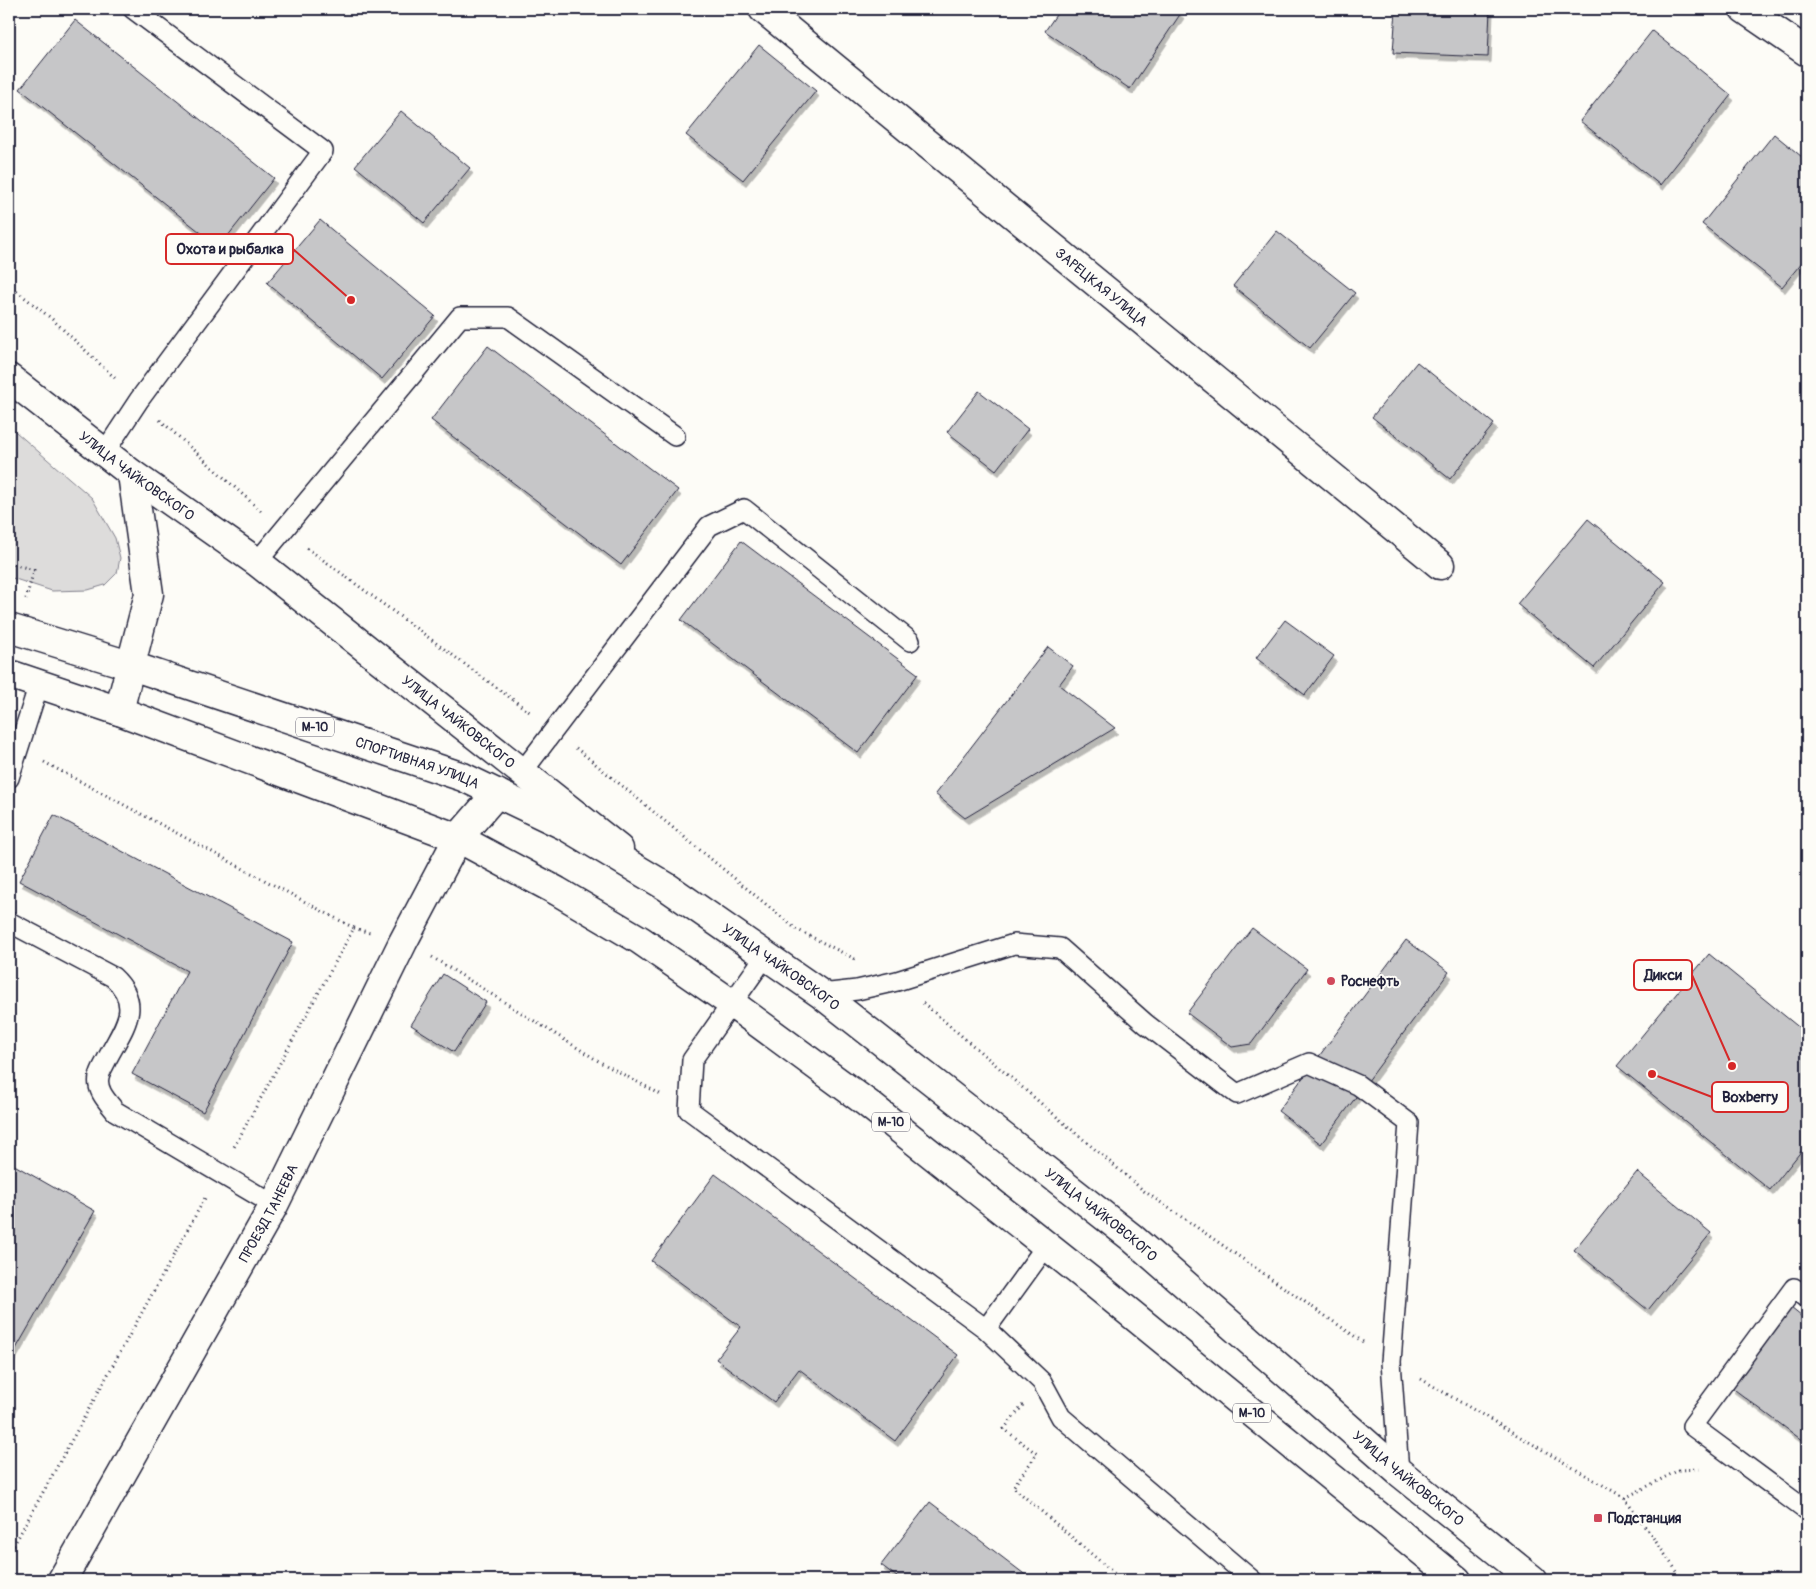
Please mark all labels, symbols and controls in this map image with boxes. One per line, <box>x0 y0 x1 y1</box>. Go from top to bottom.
callout: Охота и рыбалка <box>166 234 293 264</box>
text: Охота и рыбалка <box>176 240 284 259</box>
street label: ЗАРЕЦКАЯ УЛИЦА <box>1052 245 1151 330</box>
street label: УЛИЦА ЧАЙКОВСКОГО <box>75 428 198 524</box>
street label: УЛИЦА ЧАЙКОВСКОГО <box>398 672 518 772</box>
road number: М-10 <box>296 718 334 736</box>
street label: СПОРТИВНАЯ УЛИЦА <box>353 733 482 793</box>
street label: УЛИЦА ЧАЙКОВСКОГО <box>719 920 843 1014</box>
callout: Дикси <box>1634 960 1692 990</box>
text: Дикси <box>1643 966 1682 985</box>
place label: Роснефть <box>1341 973 1400 990</box>
marker: Роснефть <box>1325 975 1337 987</box>
callout: Boxberry <box>1712 1082 1788 1112</box>
text: Boxberry <box>1722 1088 1778 1107</box>
road number: М-10 <box>872 1112 910 1132</box>
street label: ПРОЕЗД ТАНЕЕВА <box>235 1161 302 1265</box>
street label: УЛИЦА ЧАЙКОВСКОГО <box>1041 1165 1161 1265</box>
road number: М-10 <box>1233 1404 1271 1422</box>
street label: УЛИЦА ЧАЙКОВСКОГО <box>1349 1428 1467 1530</box>
place label: Подстанция <box>1608 1510 1682 1527</box>
marker: Подстанция <box>1592 1512 1604 1524</box>

